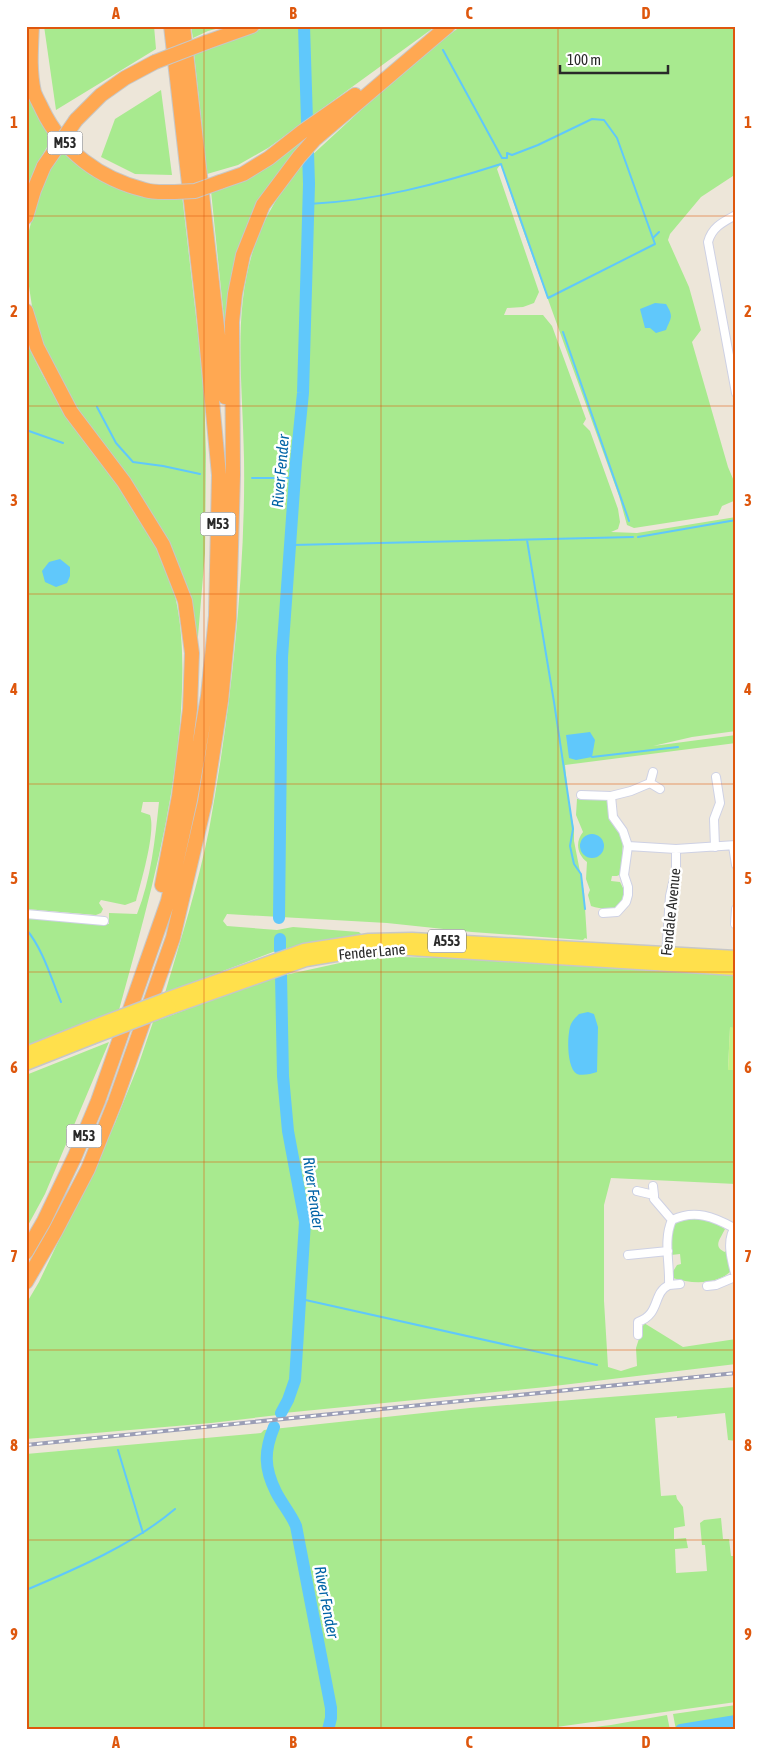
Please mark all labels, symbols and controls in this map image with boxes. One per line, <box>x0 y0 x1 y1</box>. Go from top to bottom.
text: A <box>111 4 120 22</box>
text: B <box>289 4 297 22</box>
text: C <box>465 4 473 22</box>
text: D <box>642 4 651 22</box>
scale bar <box>560 42 667 74</box>
text: 100 m <box>567 51 601 68</box>
text: 1 <box>10 113 18 131</box>
text: 1 <box>744 113 752 131</box>
road number: M53 <box>48 132 82 154</box>
text: 2 <box>10 302 18 320</box>
text: 2 <box>744 302 752 320</box>
water label: River Fender <box>268 433 292 508</box>
text: 3 <box>10 491 18 509</box>
text: 3 <box>744 491 752 509</box>
road number: M53 <box>200 512 236 536</box>
text: 4 <box>9 680 18 698</box>
text: 4 <box>743 680 752 698</box>
street label: Fendale Avenue <box>657 867 684 957</box>
text: 5 <box>10 869 18 887</box>
text: 5 <box>744 869 752 887</box>
road number: A553 <box>428 929 466 952</box>
street label: Fender Lane <box>338 940 406 963</box>
text: 6 <box>10 1058 18 1076</box>
text: 6 <box>744 1058 752 1076</box>
road number: M53 <box>66 1124 102 1148</box>
water label: River Fender <box>300 1156 328 1232</box>
text: 7 <box>10 1247 18 1265</box>
text: 7 <box>744 1247 752 1265</box>
text: 8 <box>10 1436 18 1454</box>
text: 8 <box>744 1436 752 1454</box>
water label: River Fender <box>311 1564 343 1641</box>
text: 9 <box>10 1625 18 1643</box>
text: 9 <box>744 1625 752 1643</box>
text: A <box>111 1733 120 1751</box>
text: B <box>289 1733 297 1751</box>
text: C <box>465 1733 473 1751</box>
text: D <box>642 1733 651 1751</box>

